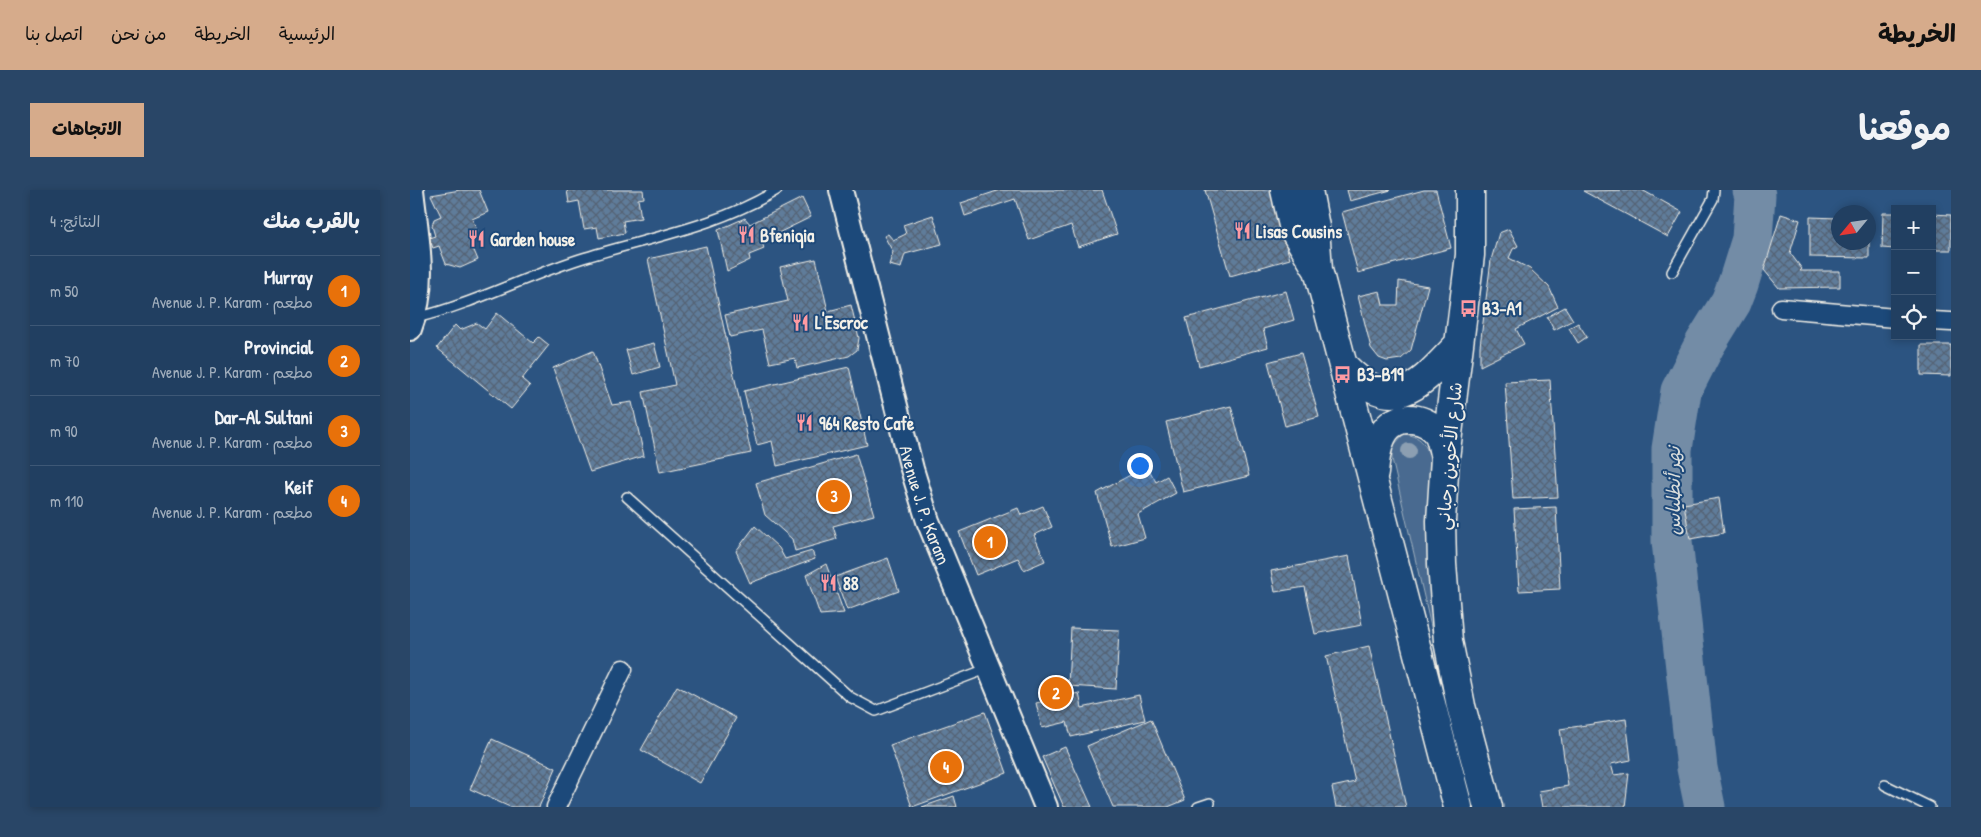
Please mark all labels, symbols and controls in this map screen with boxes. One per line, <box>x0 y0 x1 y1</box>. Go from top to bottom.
text: الخريطة <box>1878 17 1956 49</box>
text: اتصل بنا <box>25 21 83 46</box>
text: من نحن <box>111 21 167 46</box>
text: الخريطة <box>195 21 251 46</box>
text: الرئيسية <box>279 21 335 46</box>
button: الاتجاهات <box>30 103 144 157</box>
text: موقعنا <box>1858 104 1951 151</box>
north arrow <box>1831 205 1876 250</box>
map controls <box>1891 205 1936 340</box>
button: + <box>1891 205 1936 250</box>
text: بالقرب منك <box>263 206 360 235</box>
text: النتائج: 4 <box>50 210 100 232</box>
place label: Lisas Cousins <box>1256 219 1342 244</box>
restaurant icon: Lisas Cousins <box>1232 221 1252 241</box>
place label: Bfeniqia <box>760 223 815 249</box>
restaurant icon: Bfeniqia <box>736 225 756 245</box>
place label: Garden house <box>490 227 576 252</box>
restaurant icon: Garden house <box>466 229 486 249</box>
button: − <box>1891 250 1936 295</box>
text: Murray <box>264 264 313 290</box>
text: 50 m <box>50 280 79 302</box>
text: 1 <box>341 280 347 302</box>
text: مطعم · Avenue J. P. Karam <box>152 291 313 313</box>
button: locate <box>1891 295 1936 340</box>
place label: B3-A1 <box>1482 296 1522 321</box>
bus stop icon: B3-A1 <box>1458 298 1478 318</box>
place label: L'Escroc <box>815 310 869 335</box>
restaurant icon: L'Escroc <box>791 312 811 332</box>
text: Provincial <box>244 334 313 360</box>
text: 70 m <box>50 350 80 372</box>
text: 2 <box>340 350 348 372</box>
text: مطعم · Avenue J. P. Karam <box>152 361 313 383</box>
place label: B3-B19 <box>1357 362 1404 387</box>
bus stop icon: B3-B19 <box>1333 364 1353 384</box>
street label: شارع الأخوين رحباني <box>1430 381 1472 531</box>
text: Dar-Al Sultani <box>215 404 313 430</box>
place label: 964 Resto Cafe <box>819 411 915 436</box>
restaurant icon: 964 Resto Cafe <box>795 413 815 433</box>
text: 90 m <box>50 420 78 442</box>
text: 3 <box>340 420 348 442</box>
text: مطعم · Avenue J. P. Karam <box>152 431 313 453</box>
street label: Avenue J. P. Karam <box>894 443 957 568</box>
water label: نهر أنطلياس <box>1660 445 1686 535</box>
your location <box>1127 453 1153 479</box>
text: Keif <box>284 474 313 500</box>
pin: 3 <box>818 477 850 515</box>
text: 110 m <box>50 490 83 512</box>
text: 4 <box>341 490 347 512</box>
text: مطعم · Avenue J. P. Karam <box>152 501 313 523</box>
pin: 1 <box>974 523 1006 561</box>
place label: 88 <box>843 571 859 596</box>
restaurant icon: 88 <box>819 573 839 593</box>
pin: 2 <box>1040 674 1072 712</box>
pin: 4 <box>930 748 962 786</box>

